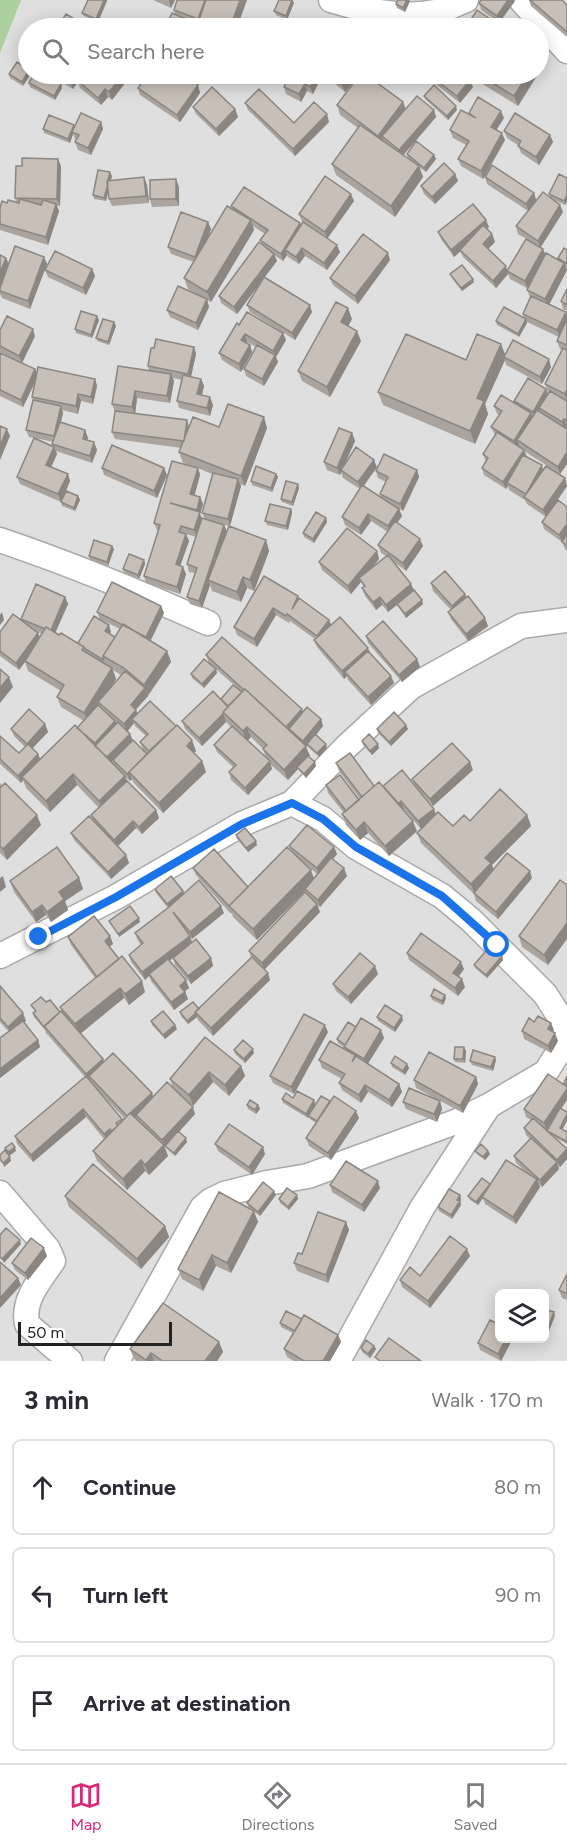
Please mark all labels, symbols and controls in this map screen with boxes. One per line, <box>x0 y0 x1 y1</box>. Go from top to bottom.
search box <box>18 18 549 84</box>
icon: search <box>39 35 72 68</box>
text: Search here <box>87 38 205 65</box>
route end <box>25 923 51 949</box>
route start <box>483 931 509 957</box>
map controls <box>495 1289 549 1343</box>
button: layers <box>495 1289 549 1343</box>
scale bar <box>18 1319 172 1346</box>
text: 50 m <box>27 1323 64 1342</box>
text: 3 min <box>24 1384 89 1416</box>
text: Walk · 170 m <box>432 1388 543 1412</box>
icon: ahead <box>26 1471 59 1504</box>
text: Continue <box>83 1474 176 1501</box>
text: 80 m <box>494 1475 541 1499</box>
icon: left <box>26 1579 59 1612</box>
text: Turn left <box>83 1582 169 1609</box>
text: 90 m <box>495 1583 541 1607</box>
icon: arrive <box>26 1687 59 1720</box>
text: Arrive at destination <box>83 1690 291 1717</box>
tab: Map <box>69 1779 102 1834</box>
tab: Directions <box>241 1779 314 1834</box>
tab: Saved <box>453 1779 498 1834</box>

